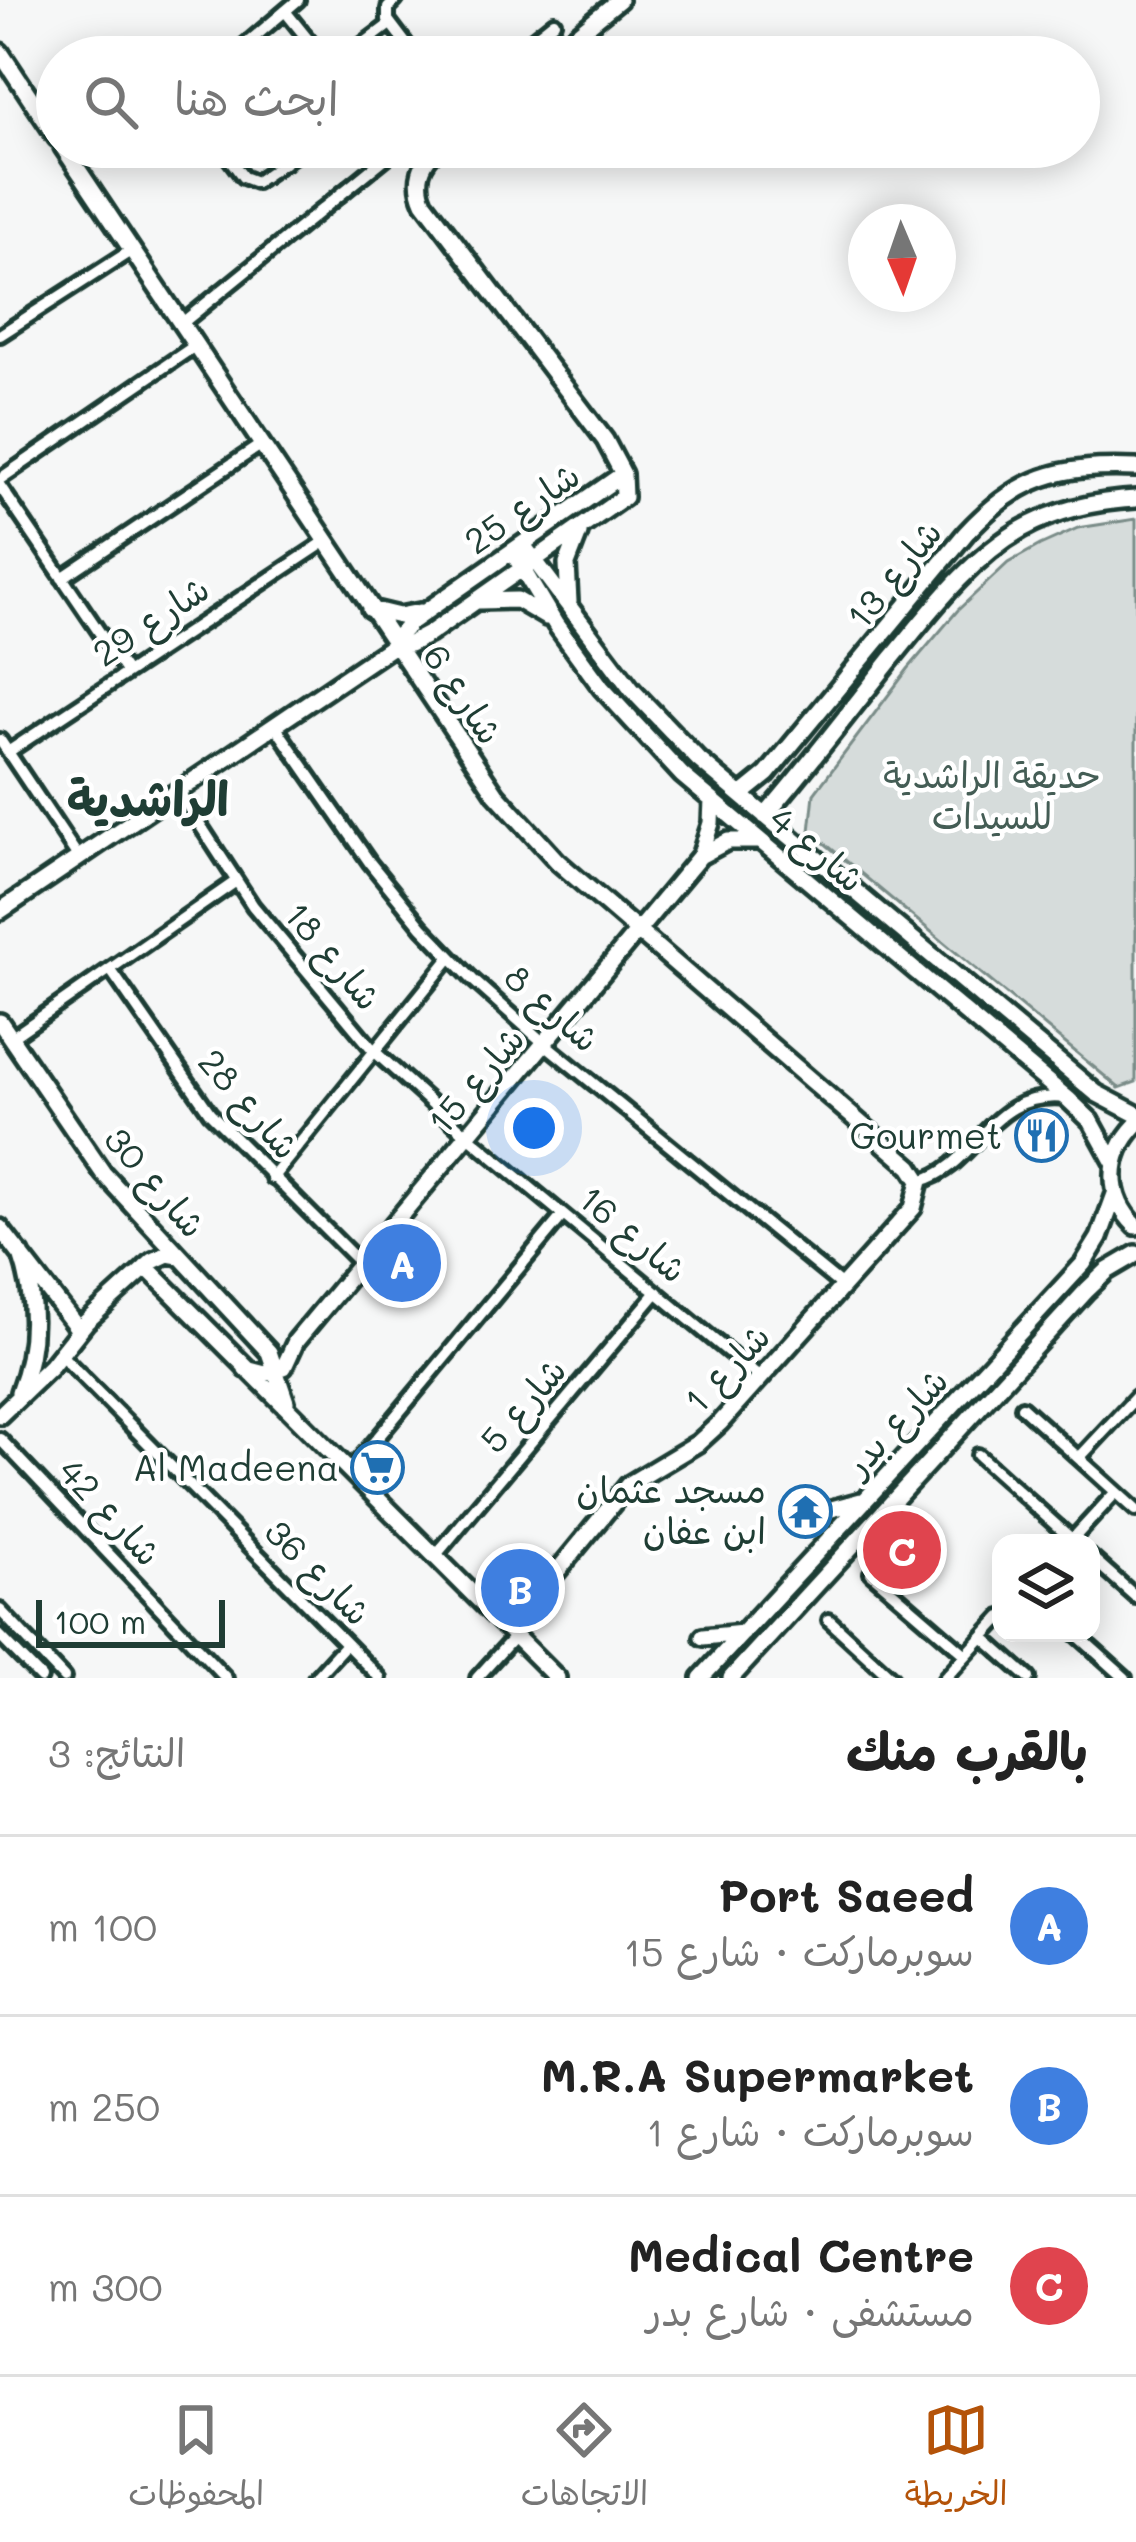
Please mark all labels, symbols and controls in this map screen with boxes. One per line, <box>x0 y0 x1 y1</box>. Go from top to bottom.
search box <box>36 36 1100 168</box>
text: ابحث هنا <box>174 68 339 126</box>
icon: search <box>78 69 144 135</box>
north arrow <box>848 204 956 312</box>
street label: شارع 25 <box>454 450 590 567</box>
street label: شارع 13 <box>835 509 954 640</box>
street label: شارع 29 <box>83 564 220 679</box>
street label: شارع 6 <box>410 634 515 755</box>
park label: حديقة الراشدية للسيدات <box>883 750 1101 838</box>
district label: الراشدية <box>67 766 229 828</box>
street label: شارع 4 <box>758 794 875 904</box>
street label: شارع 18 <box>272 891 393 1021</box>
street label: شارع 8 <box>493 953 610 1064</box>
street label: شارع 15 <box>416 1015 537 1145</box>
street label: شارع 28 <box>186 1038 311 1171</box>
your location <box>504 1098 564 1158</box>
restaurant icon: Gourmet <box>1013 1108 1069 1164</box>
place label: Gourmet <box>849 1111 1002 1158</box>
street label: شارع 30 <box>92 1116 217 1249</box>
street label: شارع 16 <box>568 1174 698 1295</box>
pin: A <box>363 1218 441 1308</box>
street label: شارع 1 <box>673 1312 782 1424</box>
street label: شارع 5 <box>468 1347 578 1464</box>
street label: شارع بدر <box>831 1357 960 1490</box>
supermarket icon: Al Madeena <box>350 1440 406 1496</box>
place label: Al Madeena <box>133 1443 339 1490</box>
street label: شارع 42 <box>46 1447 173 1577</box>
place label: مسجد عثمان ابن عفان <box>576 1465 766 1553</box>
temple icon: مسجد عثمان ابن عفان <box>777 1483 833 1539</box>
pin: C <box>863 1505 941 1595</box>
street label: شارع 36 <box>253 1508 382 1637</box>
map controls <box>992 1534 1100 1642</box>
button: layers <box>992 1534 1100 1642</box>
pin: B <box>481 1543 559 1633</box>
scale bar <box>36 1594 225 1647</box>
text: 100 m <box>54 1599 146 1642</box>
text: بالقرب منك <box>846 1716 1088 1783</box>
text: النتائج: 3 <box>48 1726 185 1777</box>
text: Port Saeed <box>718 1865 974 1923</box>
text: 100 m <box>48 1900 157 1951</box>
text: A <box>1035 1900 1063 1951</box>
text: سوبرماركت · شارع 15 <box>624 1925 974 1976</box>
text: M.R.A Supermarket <box>541 2045 974 2103</box>
text: 250 m <box>48 2080 160 2131</box>
text: B <box>1036 2080 1062 2131</box>
text: سوبرماركت · شارع 1 <box>646 2105 974 2156</box>
text: Medical Centre <box>628 2225 974 2283</box>
text: 300 m <box>48 2260 163 2311</box>
text: C <box>1035 2260 1063 2311</box>
text: مستشفى · شارع بدر <box>646 2285 974 2336</box>
tab: المحفوظات <box>128 2397 264 2523</box>
tab: الاتجاهات <box>521 2397 648 2523</box>
tab: الخريطة <box>905 2397 1008 2523</box>

